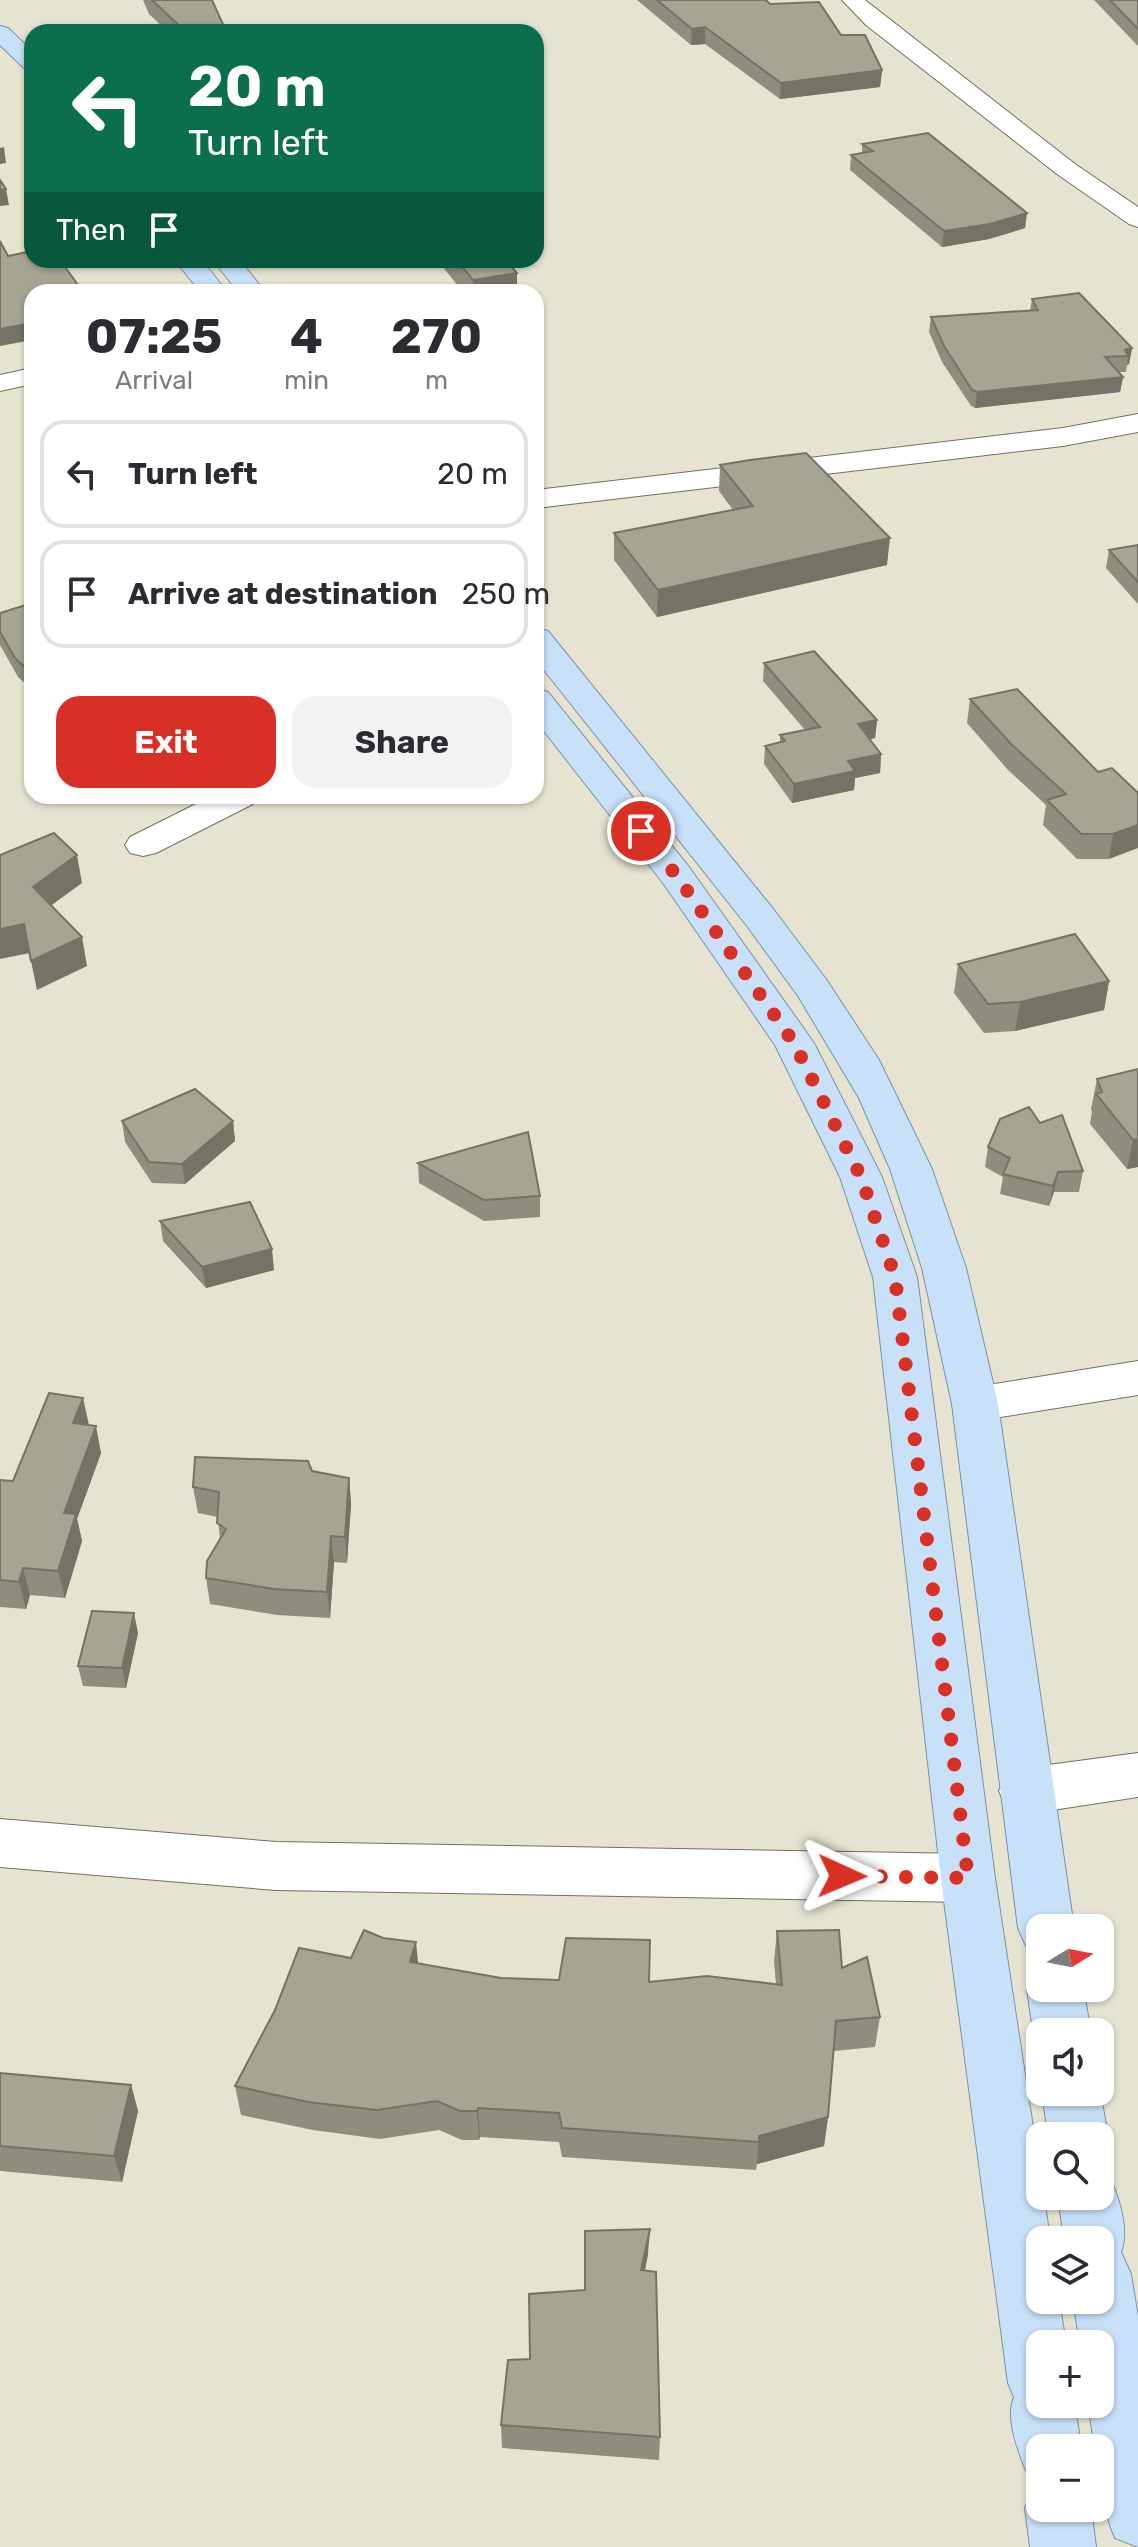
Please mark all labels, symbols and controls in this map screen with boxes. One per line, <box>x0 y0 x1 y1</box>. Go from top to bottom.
text: 20 m <box>188 54 326 120</box>
icon: left <box>56 56 160 160</box>
text: Turn left <box>188 121 329 164</box>
icon: arrive <box>142 208 186 252</box>
text: Then <box>56 212 126 248</box>
text: 07:25 <box>86 308 222 365</box>
text: 4 <box>290 308 323 365</box>
text: 270 <box>391 308 482 365</box>
text: Arrival <box>115 365 193 396</box>
text: min <box>284 365 329 396</box>
text: m <box>425 365 448 396</box>
icon: left <box>60 452 104 496</box>
text: Turn left <box>128 456 258 492</box>
text: 20 m <box>437 456 508 492</box>
icon: arrive <box>60 572 104 616</box>
text: Arrive at destination <box>128 576 438 612</box>
text: 250 m <box>462 576 550 612</box>
button: Exit <box>56 696 276 788</box>
button: Share <box>292 696 512 788</box>
pin <box>607 797 675 865</box>
icon: arrive <box>619 809 663 853</box>
position arrow <box>800 1834 884 1918</box>
north arrow <box>1026 1914 1114 2002</box>
map controls <box>1026 1914 1114 2522</box>
button: sound <box>1026 2018 1114 2106</box>
button: search <box>1026 2122 1114 2210</box>
button: layers <box>1026 2226 1114 2314</box>
button: + <box>1026 2330 1114 2418</box>
button: − <box>1026 2434 1114 2522</box>

